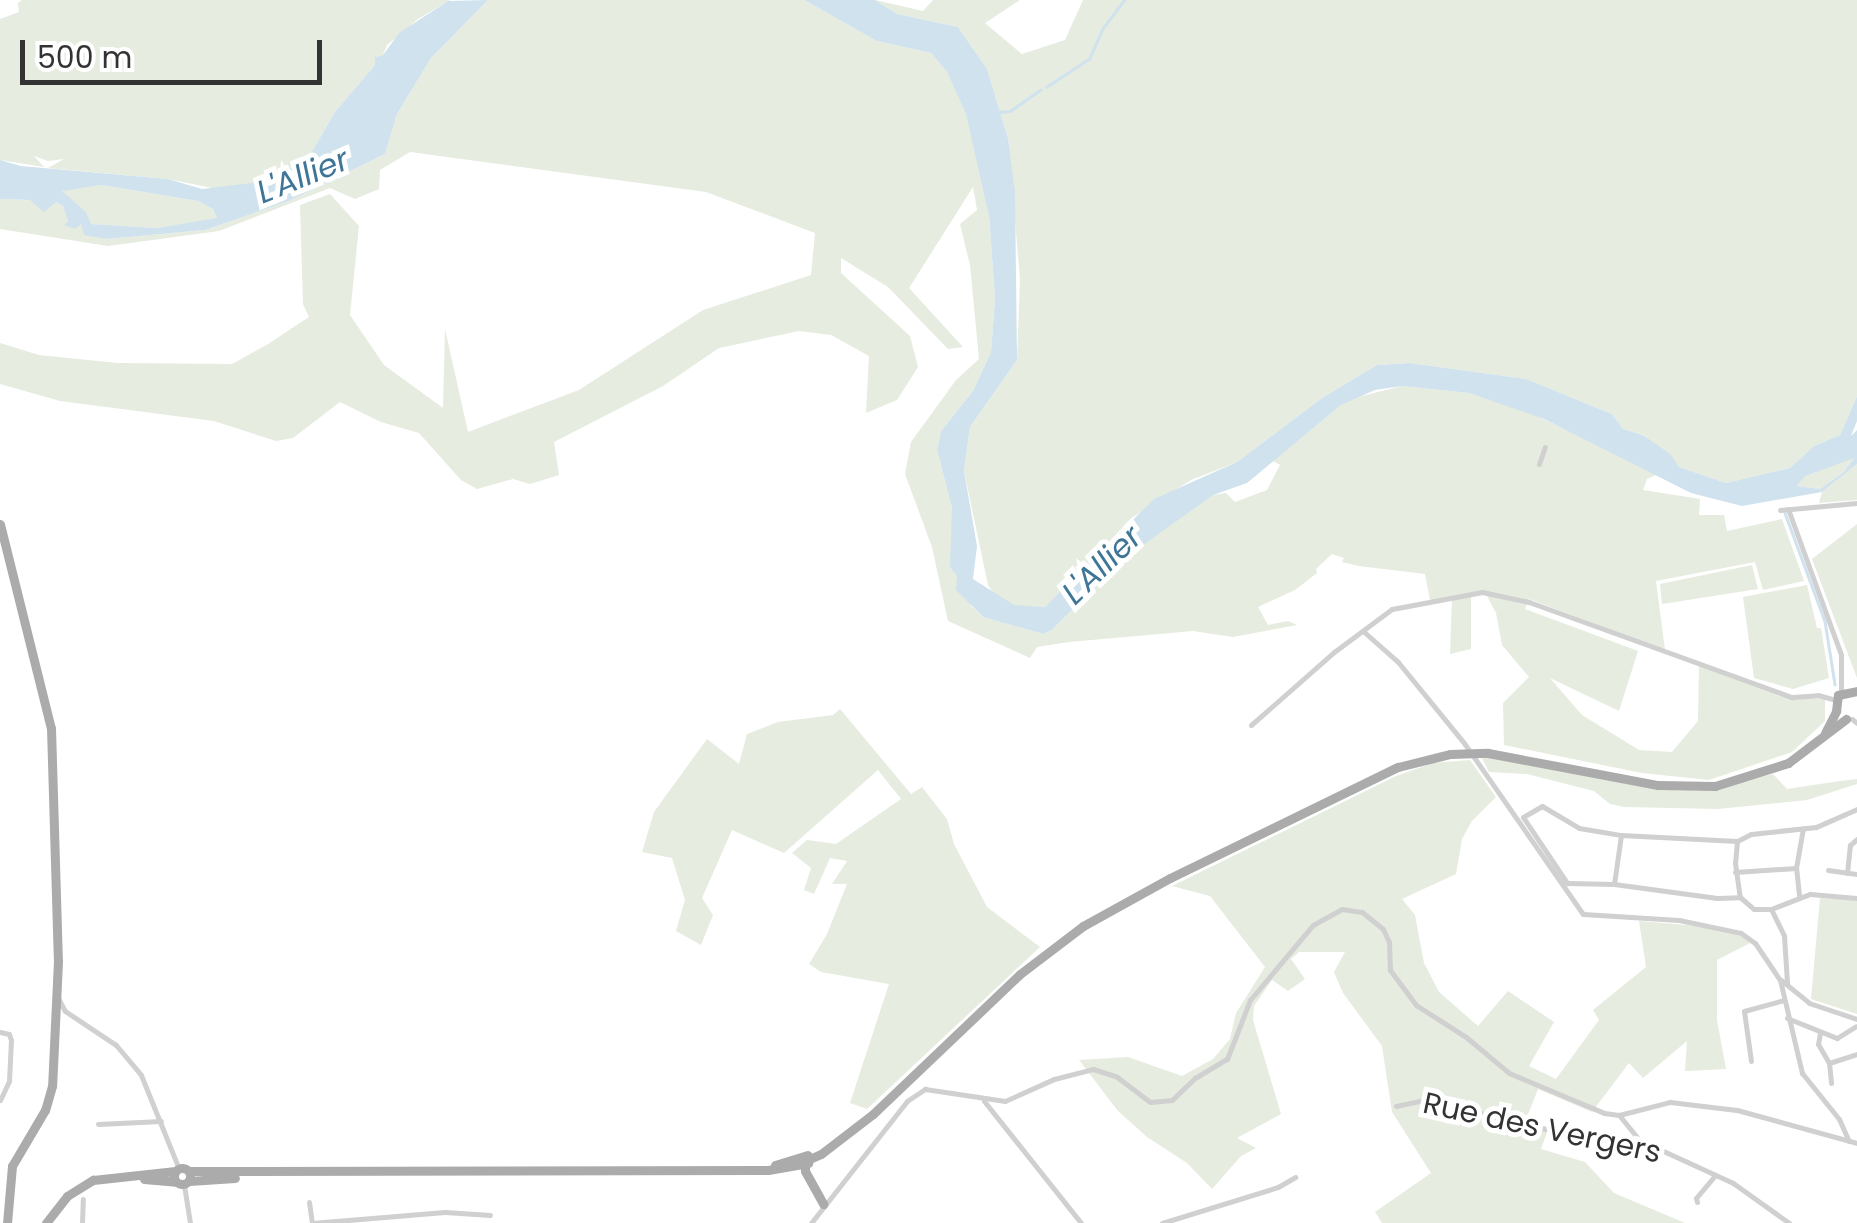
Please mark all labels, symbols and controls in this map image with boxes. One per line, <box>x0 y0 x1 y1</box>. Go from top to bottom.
scale bar <box>25 20 328 82</box>
text: 500 m <box>37 36 132 79</box>
water label: L'Allier <box>251 140 355 212</box>
water label: L'Allier <box>1054 518 1150 612</box>
street label: Rue des Vergers <box>1420 1085 1664 1171</box>

